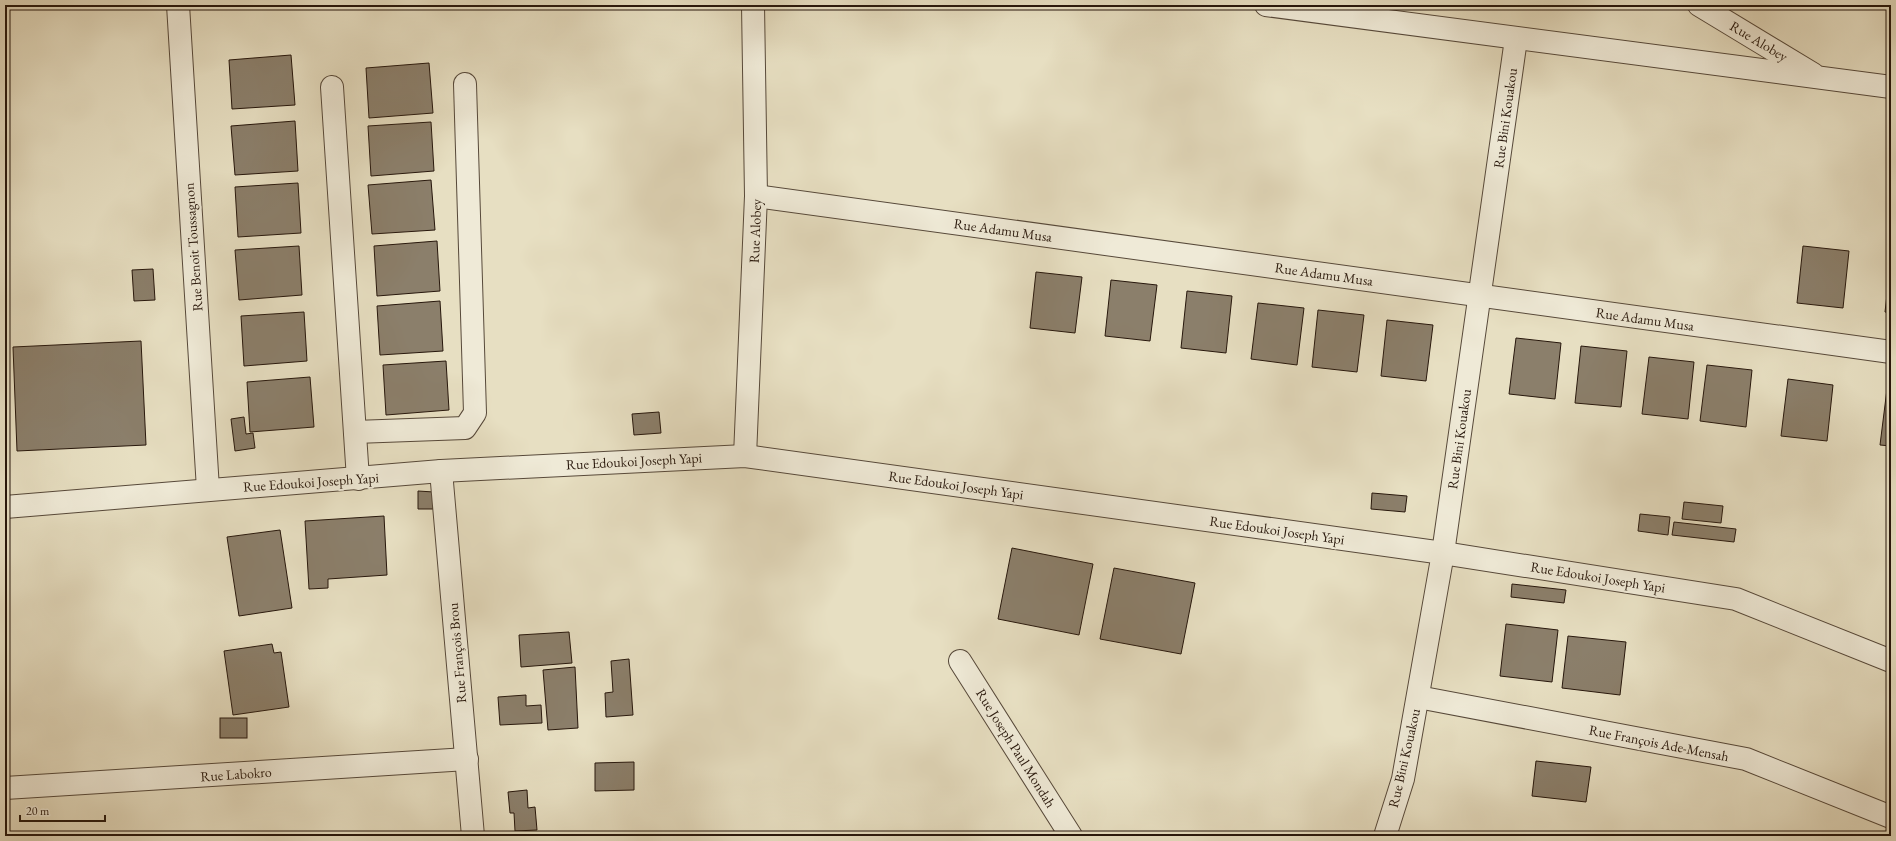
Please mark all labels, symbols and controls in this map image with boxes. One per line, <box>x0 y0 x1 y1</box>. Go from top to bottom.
street label: Rue Alobey <box>1727 17 1792 66</box>
street label: Rue Bini Kouakou <box>1489 66 1521 169</box>
street label: Rue Benoit Toussagnon <box>179 181 206 312</box>
street label: Rue Alobey <box>745 198 765 263</box>
street label: Rue Adamu Musa <box>953 214 1054 246</box>
street label: Rue Adamu Musa <box>1274 258 1375 290</box>
street label: Rue Adamu Musa <box>1595 303 1696 335</box>
street label: Rue Bini Kouakou <box>1443 387 1475 490</box>
street label: Rue Edoukoi Joseph Yapi <box>566 448 703 474</box>
street label: Rue Edoukoi Joseph Yapi <box>887 467 1025 503</box>
street label: Rue Edoukoi Joseph Yapi <box>243 468 380 496</box>
street label: Rue Edoukoi Joseph Yapi <box>1208 512 1346 548</box>
street label: Rue Edoukoi Joseph Yapi <box>1529 557 1667 597</box>
street label: Rue François Brou <box>444 601 470 704</box>
street label: Rue Joseph Paul Mondah <box>972 685 1060 811</box>
street label: Rue Bini Kouakou <box>1384 706 1424 809</box>
street label: Rue François Ade-Mensah <box>1588 721 1730 765</box>
street label: Rue Labokro <box>200 763 272 785</box>
scale bar <box>20 797 105 823</box>
text: 20 m <box>26 803 50 819</box>

